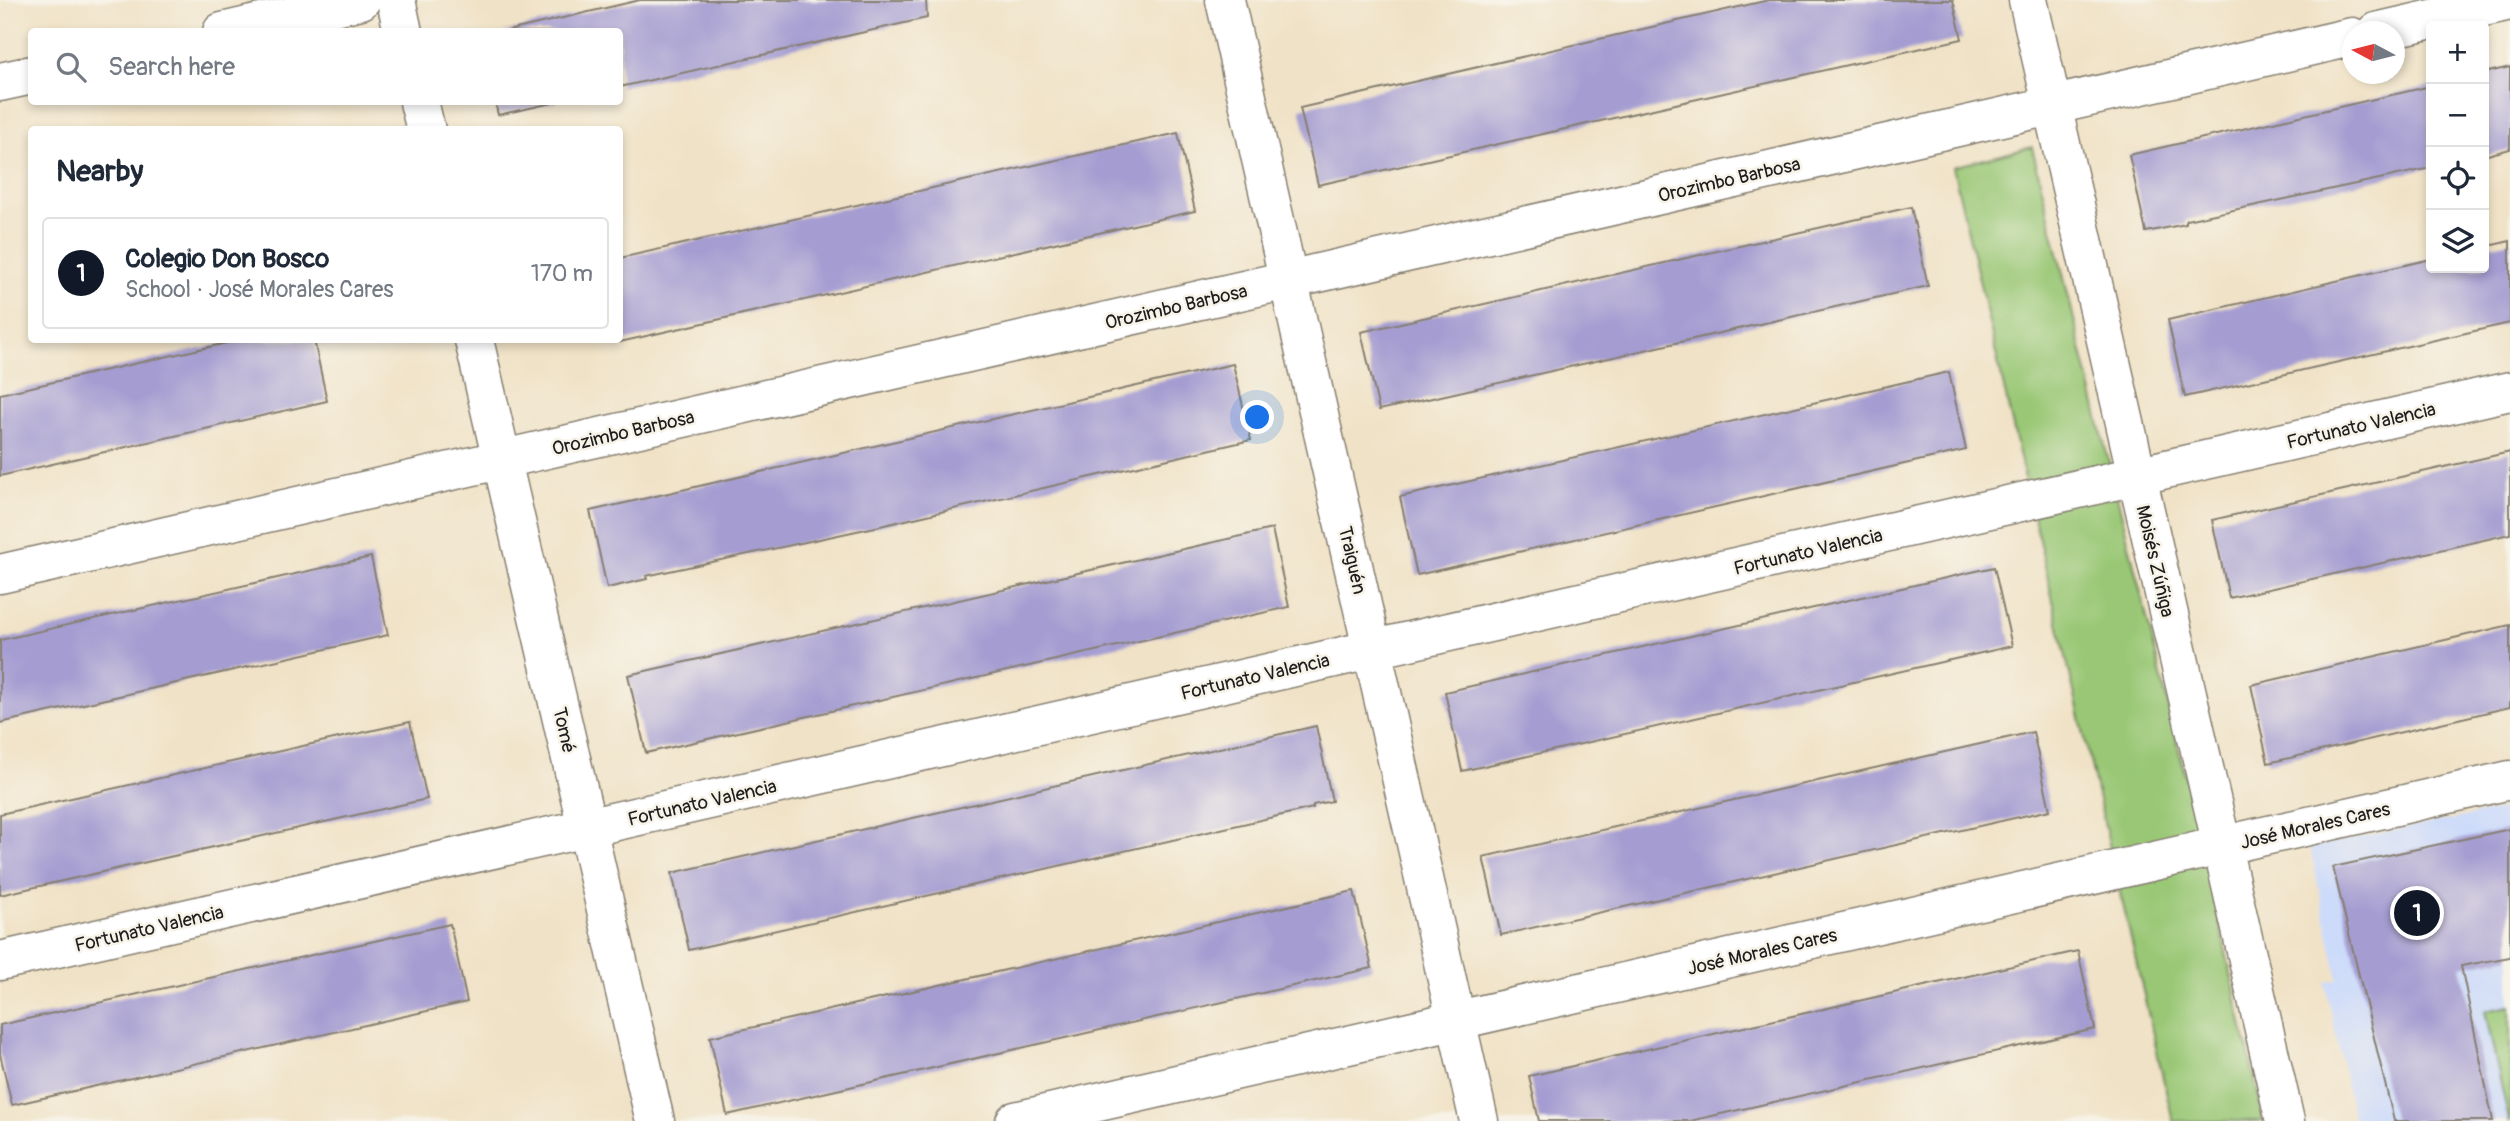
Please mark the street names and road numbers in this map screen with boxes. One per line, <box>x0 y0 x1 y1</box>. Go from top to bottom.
street label: Orozimbo Barbosa <box>1656 152 1803 208</box>
street label: Orozimbo Barbosa <box>1103 279 1250 335</box>
street label: Fortunato Valencia <box>2284 397 2438 455</box>
street label: Orozimbo Barbosa <box>550 405 697 461</box>
street label: Moisés Zúñiga <box>2131 503 2180 620</box>
street label: Fortunato Valencia <box>1731 523 1885 581</box>
street label: Traiguén <box>1333 524 1371 597</box>
street label: Fortunato Valencia <box>1178 648 1332 706</box>
street label: Tomé <box>547 705 581 755</box>
street label: Fortunato Valencia <box>625 774 779 832</box>
street label: José Morales Cares <box>2238 797 2393 855</box>
street label: Fortunato Valencia <box>72 900 226 958</box>
street label: José Morales Cares <box>1685 923 1840 981</box>

